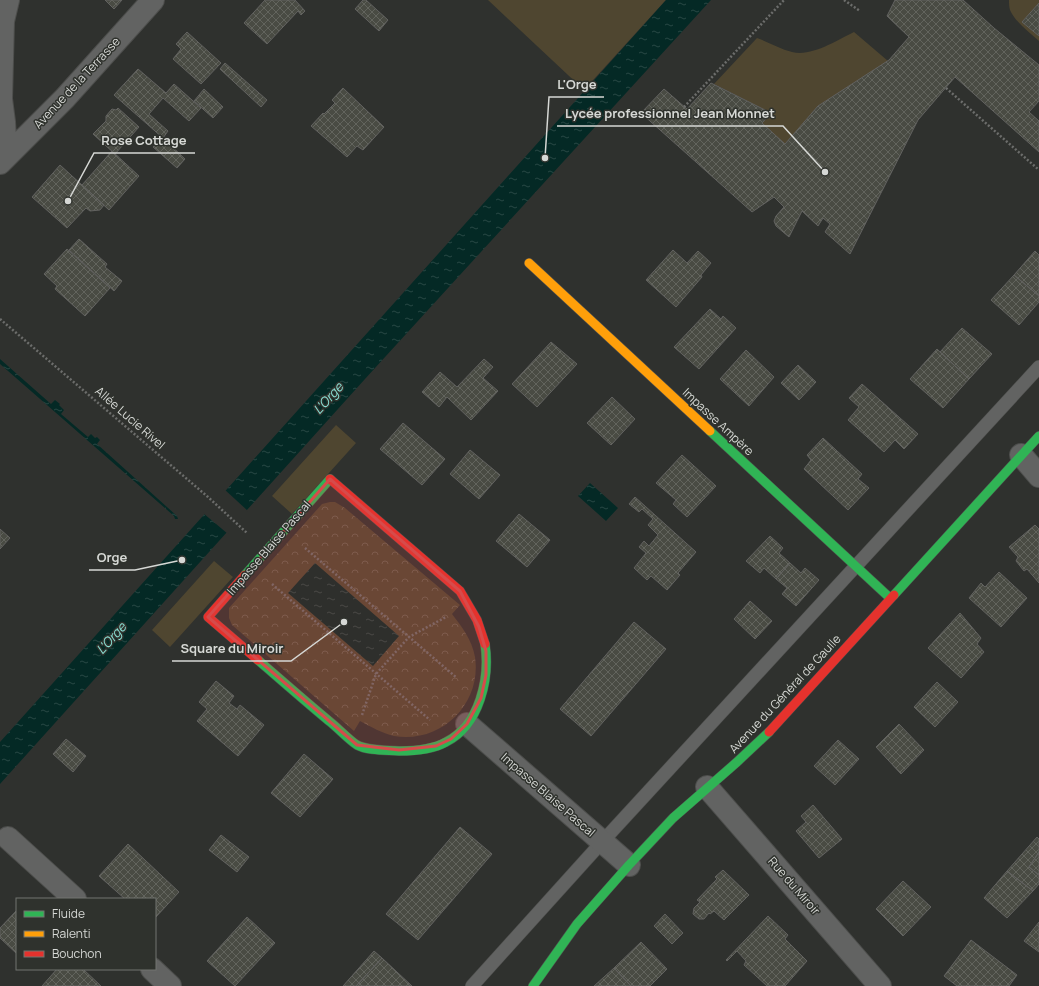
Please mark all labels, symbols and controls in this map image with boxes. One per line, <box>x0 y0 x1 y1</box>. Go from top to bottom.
street label: Avenue de la Terrasse <box>30 33 124 132</box>
callout: L'Orge <box>549 72 604 97</box>
text: L'Orge <box>557 75 597 93</box>
callout: Lycée professionnel Jean Monnet <box>557 101 783 126</box>
text: Lycée professionnel Jean Monnet <box>565 104 775 122</box>
callout: Rose Cottage <box>94 128 195 153</box>
text: Rose Cottage <box>101 131 187 149</box>
water label: L'Orge <box>309 377 348 418</box>
street label: Allée Lucie Rivel <box>92 382 169 453</box>
street label: Impasse Ampère <box>679 384 758 459</box>
street label: Impasse Blaise Pascal <box>223 497 314 599</box>
callout: Orge <box>89 545 135 570</box>
text: Orge <box>97 548 127 566</box>
water label: L'Orge <box>92 617 131 658</box>
street label: Avenue du Général de Gaulle <box>725 630 844 757</box>
callout: Square du Miroir <box>172 636 291 661</box>
text: Square du Miroir <box>180 639 284 657</box>
street label: Impasse Blaise Pascal <box>497 749 599 840</box>
street label: Rue du Miroir <box>764 853 825 919</box>
legend <box>16 898 156 970</box>
text: Fluide <box>52 905 85 922</box>
text: Ralenti <box>52 925 91 942</box>
text: Bouchon <box>52 945 102 962</box>

